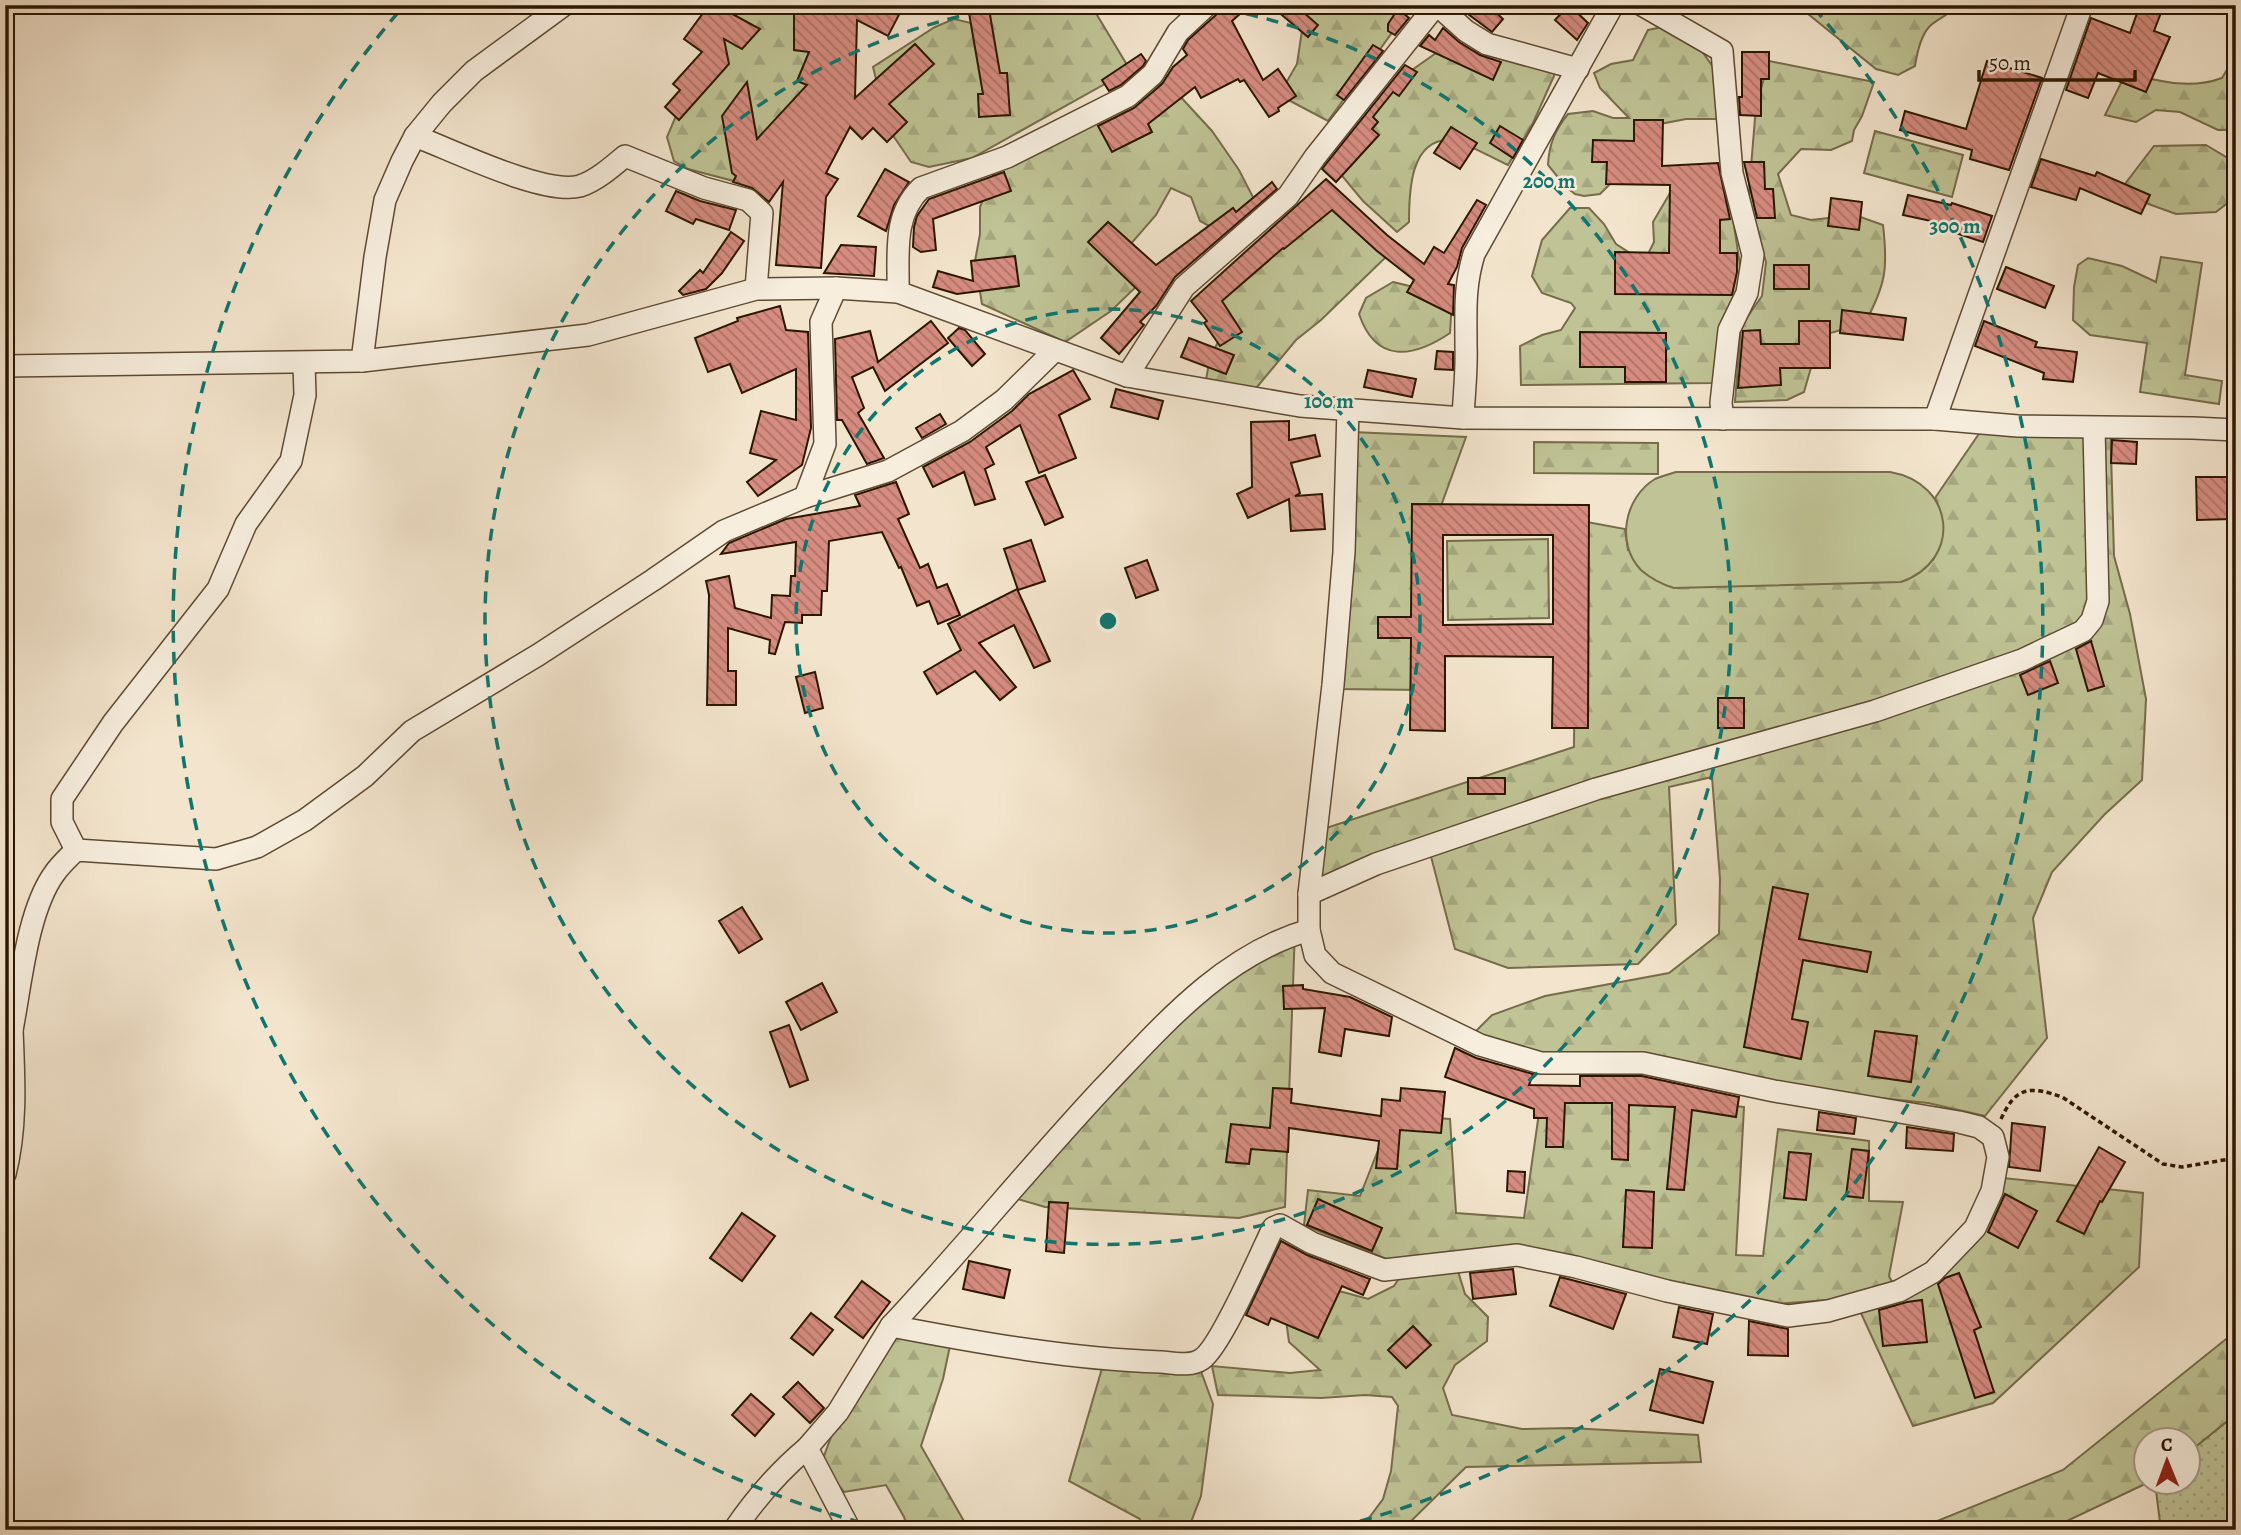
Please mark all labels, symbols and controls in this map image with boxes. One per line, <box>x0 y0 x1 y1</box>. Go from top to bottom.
scale bar <box>1979 38 2134 82</box>
text: 50 m <box>1989 49 2031 77</box>
text: 200 m <box>1523 167 1576 195</box>
text: 300 m <box>1929 212 1981 240</box>
text: 100 m <box>1304 387 1354 415</box>
centre of rings <box>1096 609 1120 633</box>
north arrow <box>2132 1426 2202 1496</box>
text: С <box>2161 1432 2173 1458</box>

